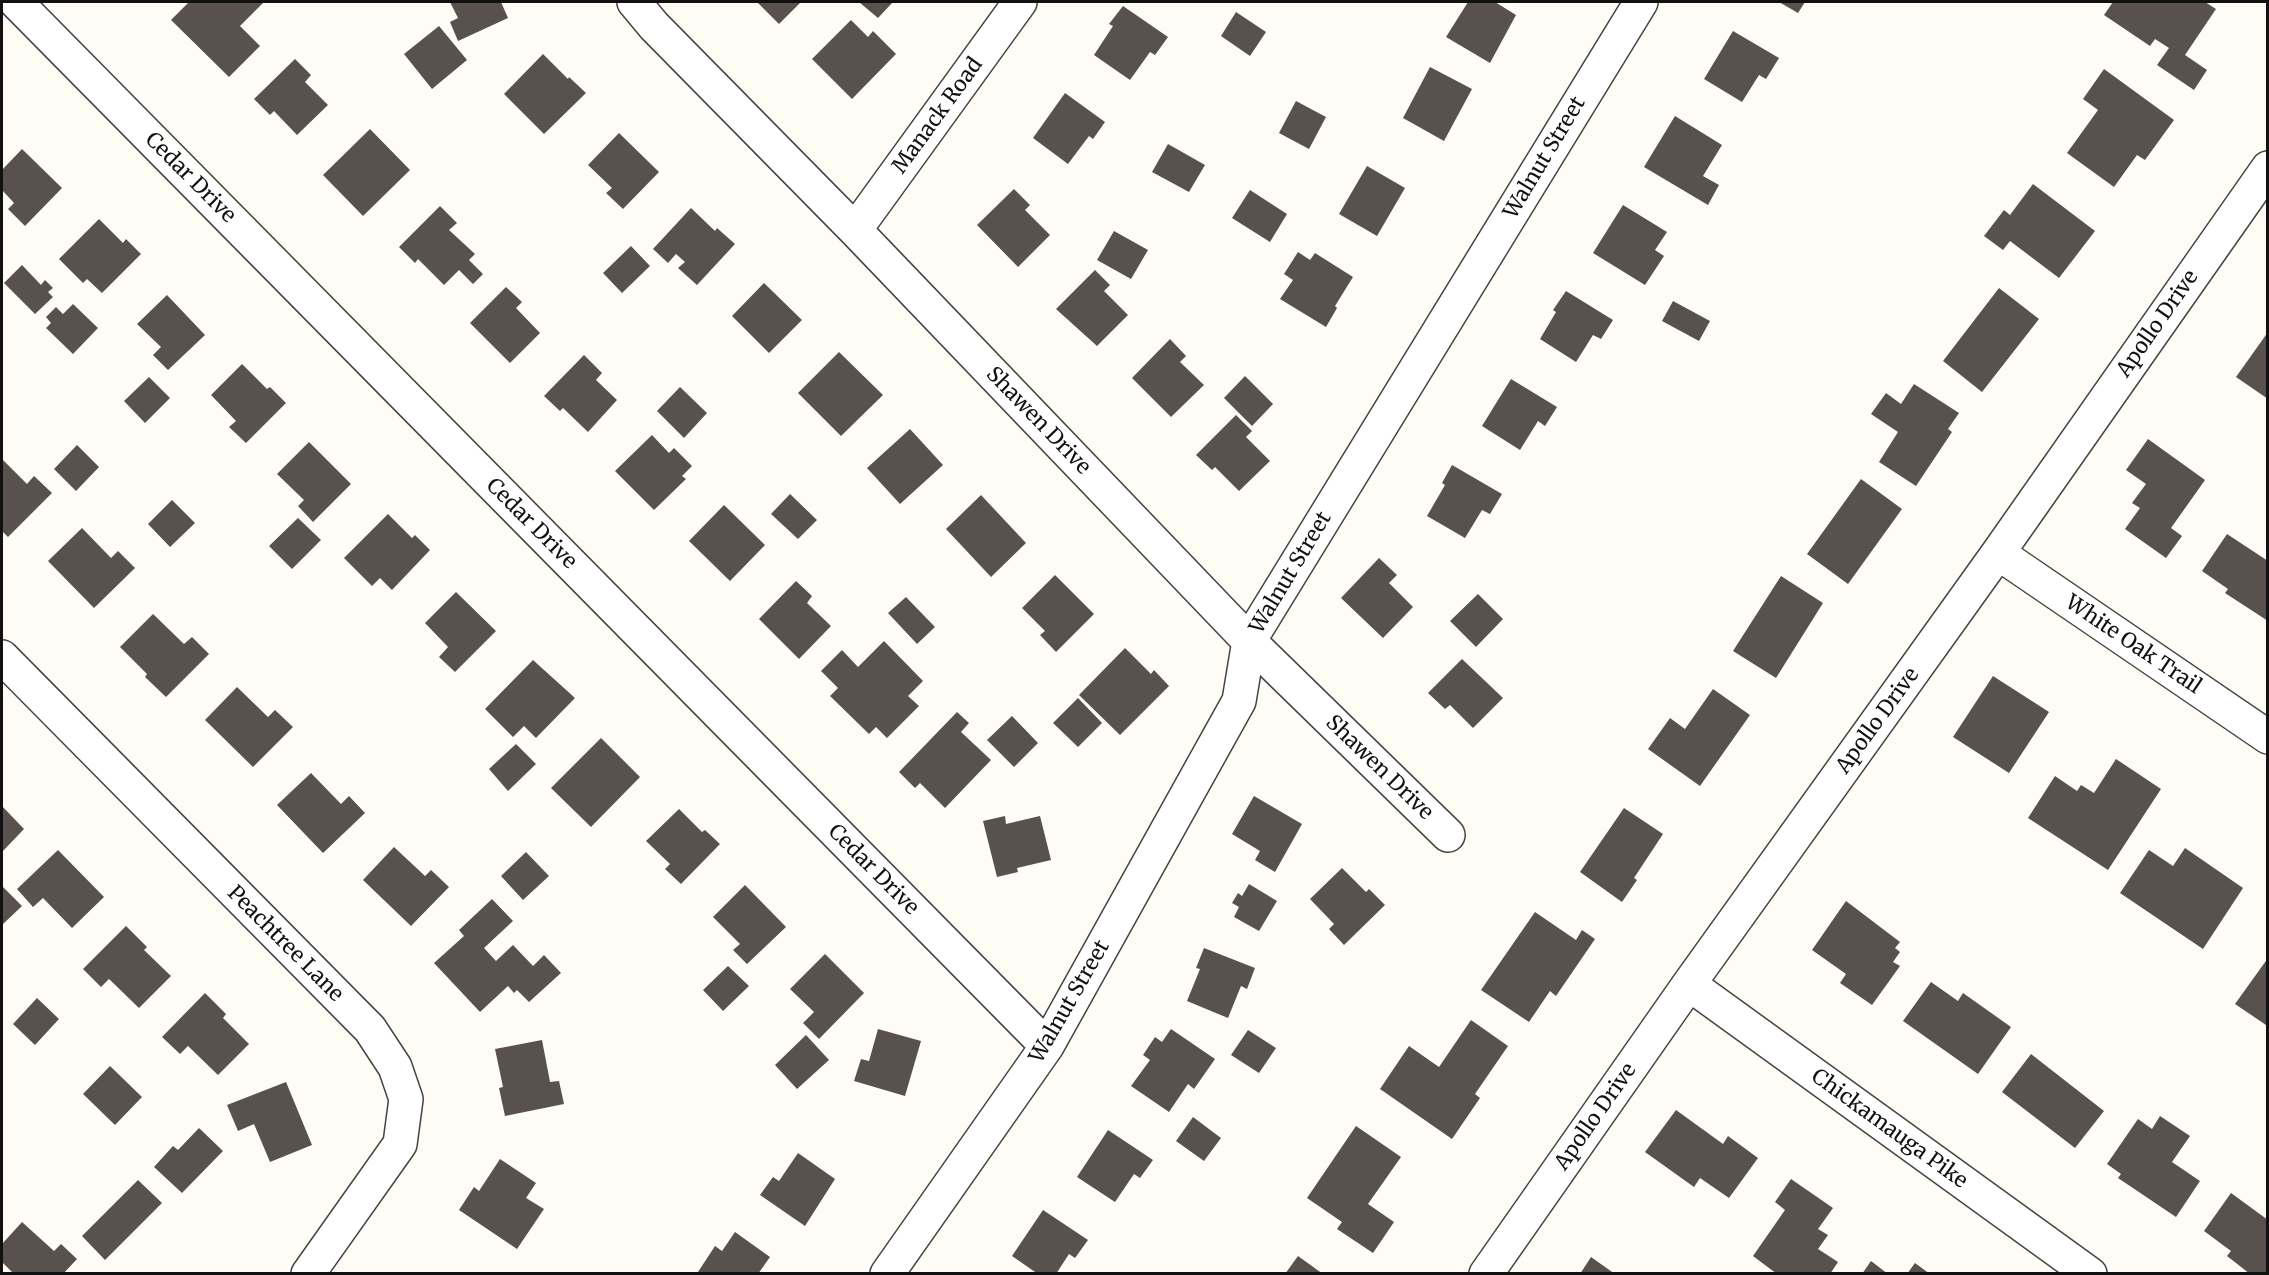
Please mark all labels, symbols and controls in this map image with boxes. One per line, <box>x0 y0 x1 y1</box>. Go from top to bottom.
street label: Manack Road <box>888 53 988 179</box>
street label: Walnut Street <box>1499 93 1591 223</box>
street label: Cedar Drive <box>139 127 241 229</box>
street label: Apollo Drive <box>2112 266 2204 382</box>
street label: Shawen Drive <box>981 362 1095 480</box>
street label: Cedar Drive <box>480 473 582 575</box>
street label: Walnut Street <box>1245 508 1337 638</box>
street label: White Oak Trail <box>2060 590 2206 700</box>
street label: Apollo Drive <box>1831 663 1925 779</box>
street label: Shawen Drive <box>1320 711 1438 825</box>
street label: Cedar Drive <box>822 819 924 921</box>
street label: Peachtree Lane <box>222 881 348 1007</box>
street label: Walnut Street <box>1025 936 1115 1068</box>
street label: Apollo Drive <box>1550 1059 1642 1175</box>
street label: Chickamauga Pike <box>1806 1064 1972 1194</box>

